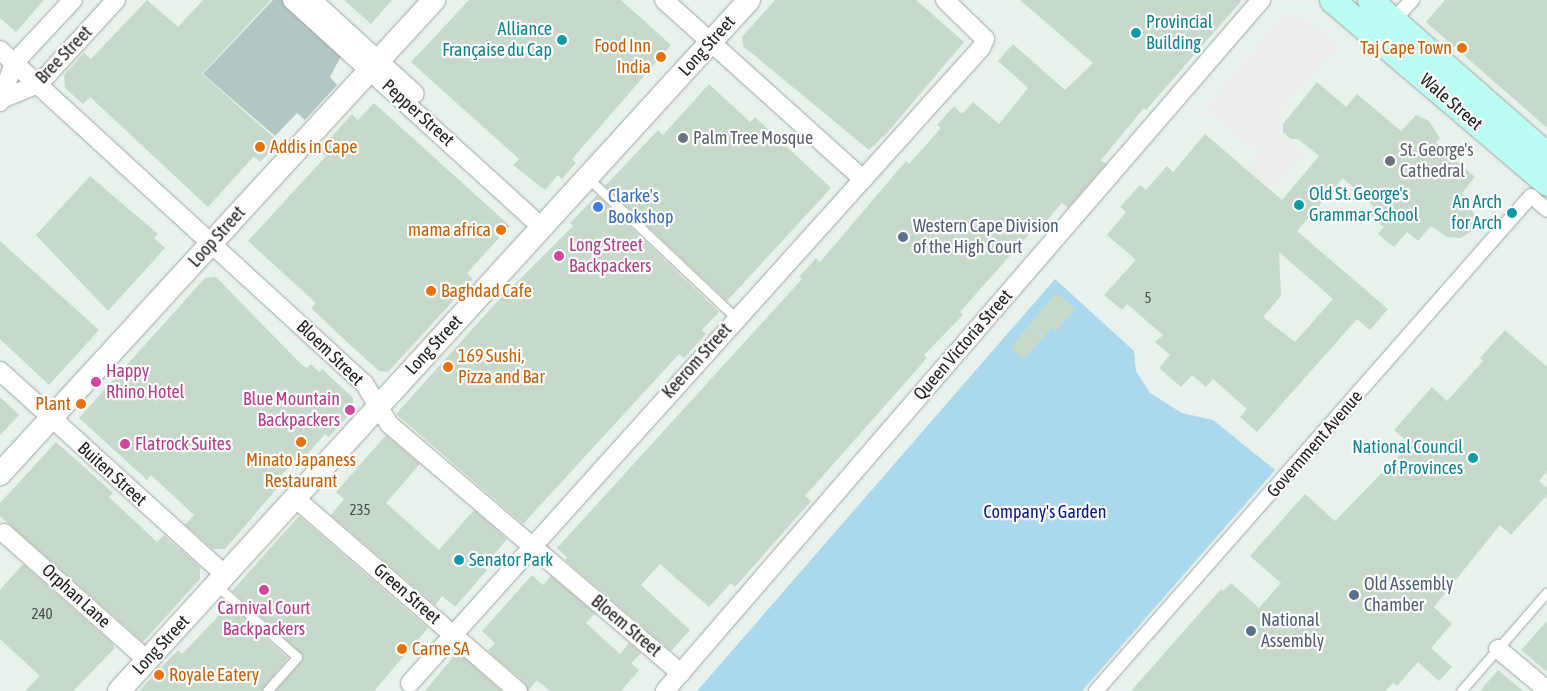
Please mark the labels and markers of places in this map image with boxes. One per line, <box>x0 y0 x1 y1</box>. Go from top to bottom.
place label: Provincial Building <box>1146 12 1213 54</box>
place label: Alliance Française du Cap <box>442 19 552 62</box>
marker: Provincial Building <box>1130 27 1142 39</box>
marker: Alliance Française du Cap <box>556 34 568 46</box>
place label: Food Inn India <box>594 36 651 78</box>
place label: Taj Cape Town <box>1360 37 1452 59</box>
marker: Taj Cape Town <box>1456 42 1468 54</box>
marker: Food Inn India <box>655 51 667 63</box>
place label: Palm Tree Mosque <box>693 127 813 149</box>
marker: Palm Tree Mosque <box>677 132 689 144</box>
place label: Addis in Cape <box>270 136 357 158</box>
place label: St. George's Cathedral <box>1400 140 1474 182</box>
marker: Addis in Cape <box>254 141 266 153</box>
marker: St. George's Cathedral <box>1384 155 1396 167</box>
place label: Old St. George's Grammar School <box>1309 184 1419 226</box>
place label: Clarke's Bookshop <box>608 186 673 228</box>
place label: An Arch for Arch <box>1451 192 1502 234</box>
marker: Old St. George's Grammar School <box>1293 199 1305 211</box>
marker: Clarke's Bookshop <box>592 201 604 213</box>
marker: An Arch for Arch <box>1506 207 1518 219</box>
place label: Western Cape Division of the High Court <box>913 216 1059 258</box>
place label: mama africa <box>408 219 491 241</box>
marker: mama africa <box>495 224 507 236</box>
marker: Western Cape Division of the High Court <box>897 231 909 243</box>
place label: Long Street Backpackers <box>569 235 651 278</box>
marker: Long Street Backpackers <box>553 250 565 262</box>
place label: Baghdad Cafe <box>441 280 532 302</box>
marker: Baghdad Cafe <box>425 285 437 297</box>
place label: 169 Sushi, Pizza and Bar <box>458 346 545 388</box>
place label: Happy Rhino Hotel <box>106 361 184 404</box>
marker: 169 Sushi, Pizza and Bar <box>442 361 454 373</box>
marker: Happy Rhino Hotel <box>90 376 102 388</box>
place label: Blue Mountain Backpackers <box>243 389 340 432</box>
place label: Plant <box>35 393 71 415</box>
marker: Plant <box>75 398 87 410</box>
marker: Blue Mountain Backpackers <box>344 404 356 416</box>
place label: Flatrock Suites <box>135 433 231 455</box>
marker: Minato Japaness Restaurant <box>295 436 307 448</box>
place label: National Council of Provinces <box>1352 437 1463 479</box>
marker: Flatrock Suites <box>119 438 131 450</box>
place label: Minato Japaness Restaurant <box>246 450 356 492</box>
marker: National Council of Provinces <box>1467 452 1479 464</box>
place label: Senator Park <box>469 549 553 571</box>
marker: Senator Park <box>453 554 465 566</box>
place label: Old Assembly Chamber <box>1364 574 1453 616</box>
marker: Carnival Court Backpackers <box>258 584 270 596</box>
marker: Old Assembly Chamber <box>1348 589 1360 601</box>
place label: Carnival Court Backpackers <box>217 598 311 640</box>
place label: National Assembly <box>1261 610 1324 652</box>
marker: National Assembly <box>1245 625 1257 637</box>
place label: Carne SA <box>412 638 470 660</box>
marker: Carne SA <box>396 643 408 655</box>
place label: Royale Eatery <box>169 664 259 686</box>
marker: Royale Eatery <box>153 669 165 681</box>

